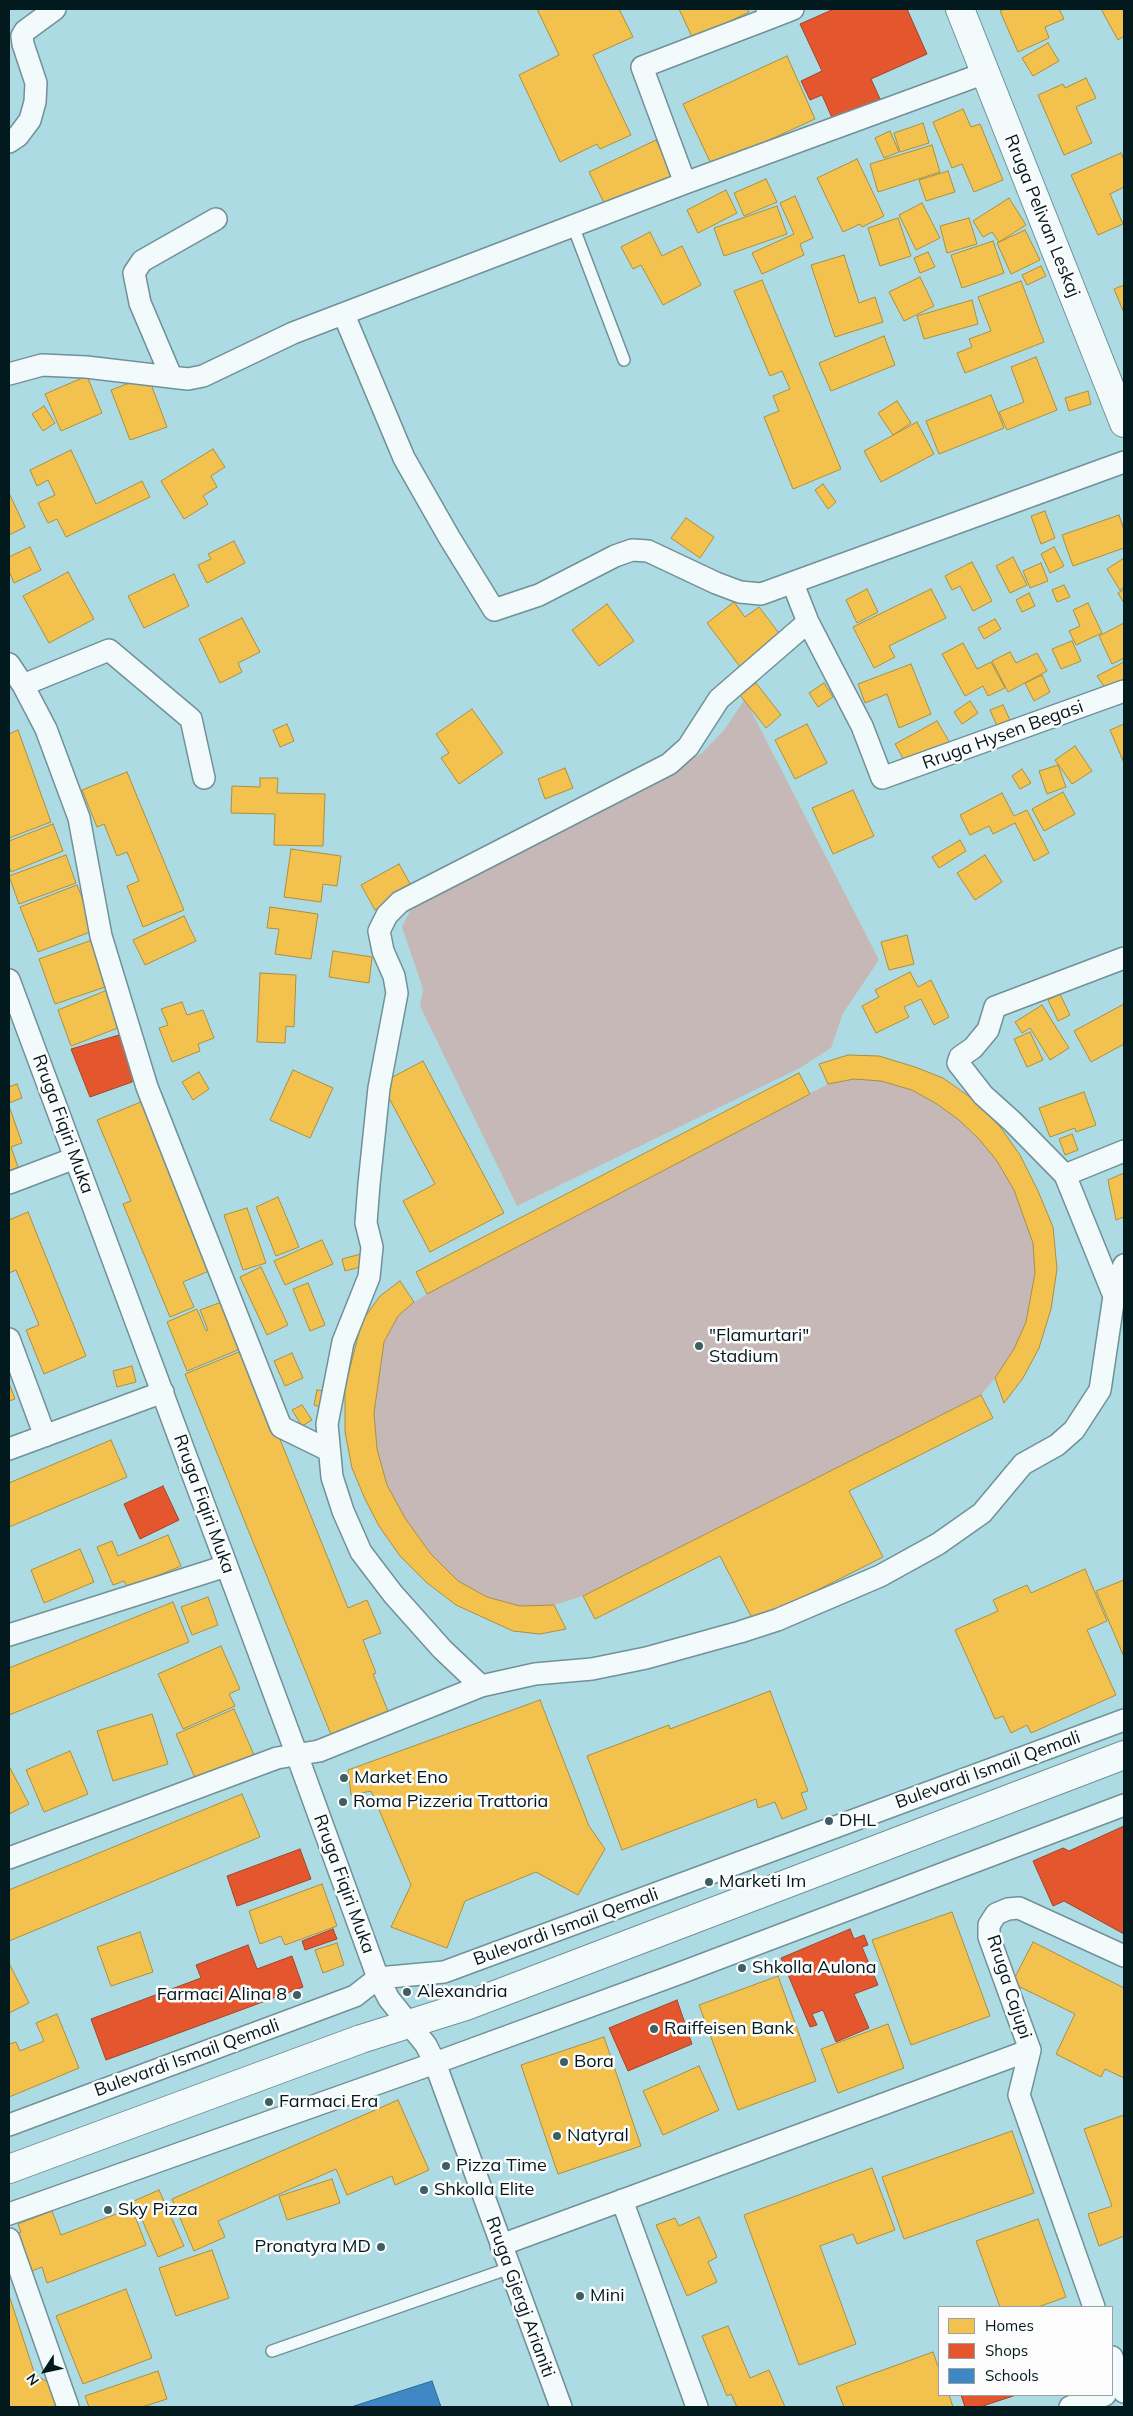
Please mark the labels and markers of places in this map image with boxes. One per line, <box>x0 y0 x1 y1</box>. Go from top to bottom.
place label: "Flamurtari" Stadium <box>709 1325 809 1368</box>
marker: "Flamurtari" Stadium <box>693 1340 705 1352</box>
place label: Market Eno <box>354 1767 448 1789</box>
marker: Market Eno <box>338 1772 350 1784</box>
place label: Roma Pizzeria Trattoria <box>353 1791 548 1813</box>
marker: Roma Pizzeria Trattoria <box>337 1796 349 1808</box>
place label: DHL <box>839 1810 876 1832</box>
marker: DHL <box>823 1815 835 1827</box>
place label: Marketi Im <box>719 1871 806 1893</box>
marker: Marketi Im <box>703 1876 715 1888</box>
place label: Shkolla Aulona <box>752 1957 877 1979</box>
marker: Shkolla Aulona <box>736 1962 748 1974</box>
place label: Alexandria <box>417 1981 508 2003</box>
place label: Farmaci Alina 8 <box>157 1984 287 2006</box>
marker: Alexandria <box>401 1986 413 1998</box>
marker: Farmaci Alina 8 <box>291 1989 303 2001</box>
place label: Raiffeisen Bank <box>664 2018 794 2040</box>
marker: Raiffeisen Bank <box>648 2023 660 2035</box>
place label: Bora <box>574 2051 614 2073</box>
marker: Bora <box>558 2056 570 2068</box>
place label: Farmaci Era <box>279 2091 378 2113</box>
marker: Farmaci Era <box>263 2096 275 2108</box>
place label: Natyral <box>567 2125 629 2147</box>
marker: Natyral <box>551 2130 563 2142</box>
place label: Pizza Time <box>456 2155 547 2177</box>
marker: Pizza Time <box>440 2160 452 2172</box>
place label: Shkolla Elite <box>434 2179 534 2201</box>
marker: Shkolla Elite <box>418 2184 430 2196</box>
place label: Sky Pizza <box>118 2199 198 2221</box>
marker: Sky Pizza <box>102 2204 114 2216</box>
place label: Pronatyra MD <box>255 2236 371 2258</box>
marker: Pronatyra MD <box>375 2241 387 2253</box>
place label: Mini <box>590 2285 625 2307</box>
marker: Mini <box>574 2290 586 2302</box>

